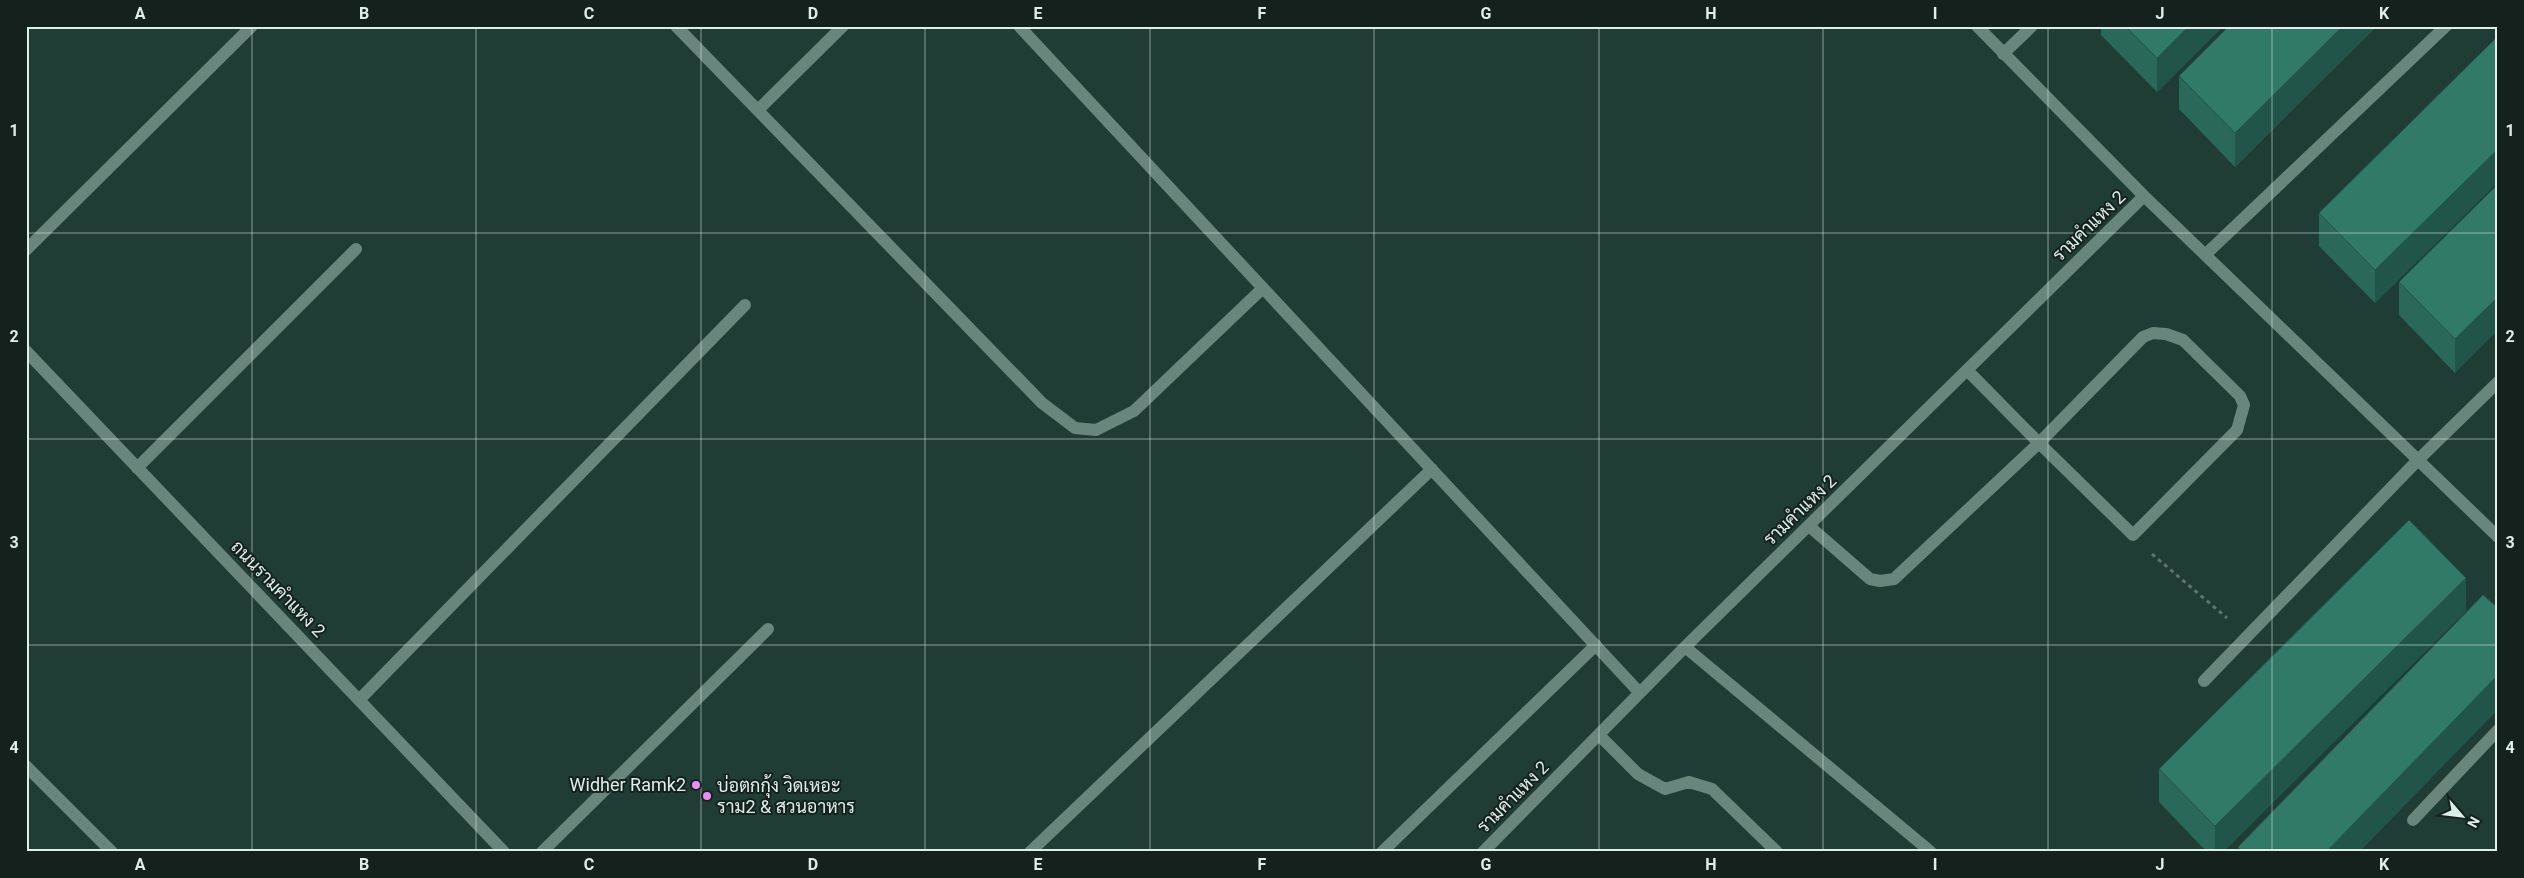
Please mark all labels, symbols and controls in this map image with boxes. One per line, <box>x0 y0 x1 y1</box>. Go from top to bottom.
text: A <box>135 4 146 23</box>
text: B <box>359 4 369 23</box>
text: C <box>584 4 594 23</box>
text: D <box>808 4 818 23</box>
text: E <box>1034 4 1043 23</box>
text: F <box>1258 4 1267 23</box>
text: G <box>1481 4 1492 23</box>
text: H <box>1705 4 1717 23</box>
text: I <box>1933 4 1937 23</box>
text: J <box>2156 4 2164 23</box>
text: K <box>2379 4 2390 23</box>
text: 1 <box>9 121 19 140</box>
text: 1 <box>2505 121 2515 140</box>
street label: รามคำแหง 2 <box>2048 186 2129 265</box>
text: 2 <box>9 327 19 346</box>
text: 2 <box>2505 327 2515 346</box>
street label: รามคำแหง 2 <box>1759 470 1840 549</box>
text: 3 <box>9 533 19 552</box>
text: 3 <box>2505 533 2515 552</box>
street label: ถนนรามคำแหง 2 <box>227 536 330 641</box>
text: 4 <box>9 738 19 757</box>
text: 4 <box>2505 738 2515 757</box>
street label: รามคำแหง 2 <box>1472 756 1553 837</box>
place label: Widher Ramk2 <box>570 774 686 795</box>
place label: บ่อตกกุ้ง วิดเหอะ ราม2 & สวนอาหาร <box>717 774 855 817</box>
marker: Widher Ramk2 <box>690 779 702 791</box>
marker: บ่อตกกุ้ง วิดเหอะ ราม2 & สวนอาหาร <box>701 790 713 802</box>
north arrow <box>2436 790 2486 840</box>
text: N <box>2464 814 2483 830</box>
text: A <box>135 855 146 874</box>
text: B <box>359 855 369 874</box>
text: C <box>584 855 594 874</box>
text: D <box>808 855 818 874</box>
text: E <box>1034 855 1043 874</box>
text: F <box>1258 855 1267 874</box>
text: G <box>1481 855 1492 874</box>
text: H <box>1705 855 1717 874</box>
text: I <box>1933 855 1937 874</box>
text: J <box>2156 855 2164 874</box>
text: K <box>2379 855 2390 874</box>

